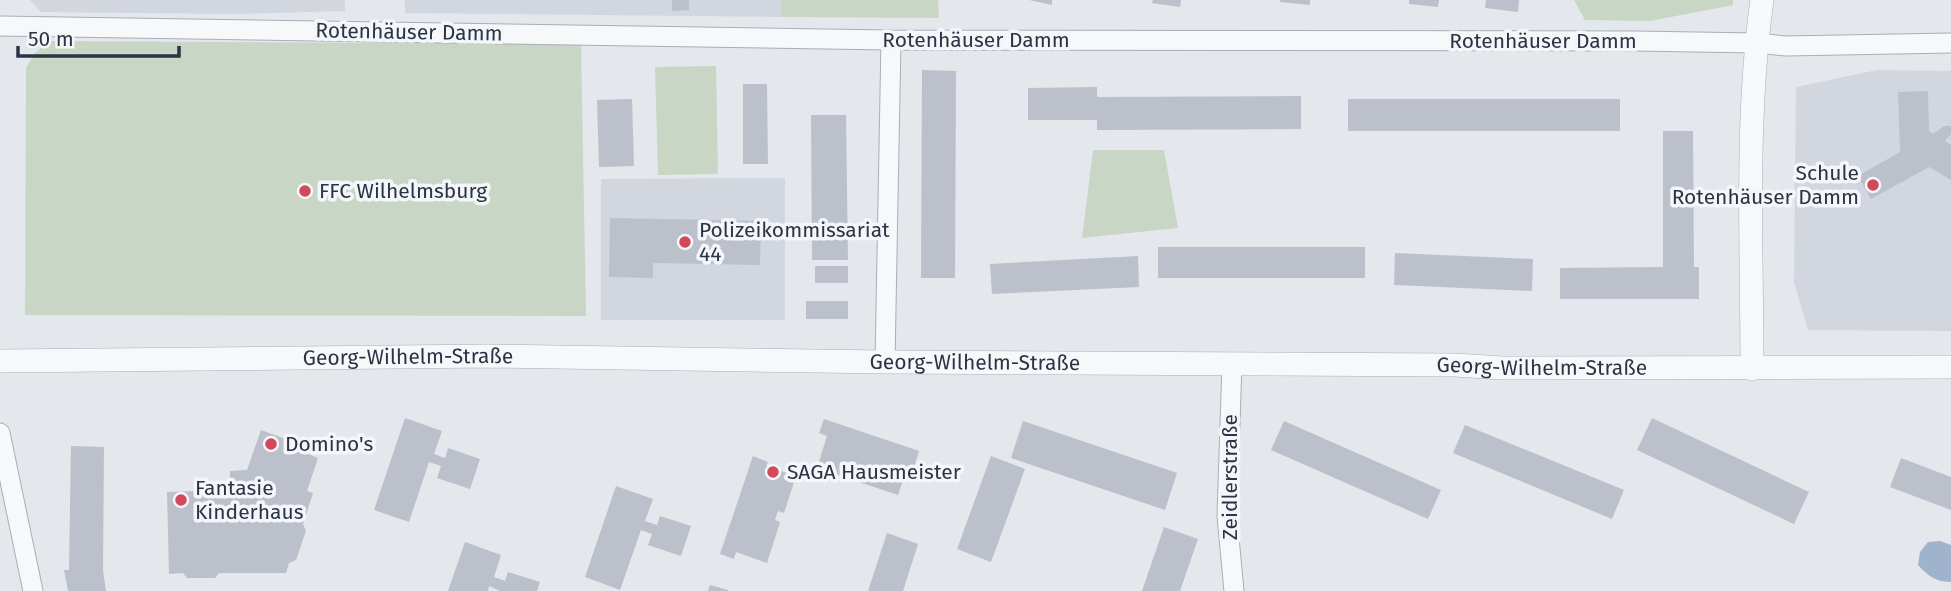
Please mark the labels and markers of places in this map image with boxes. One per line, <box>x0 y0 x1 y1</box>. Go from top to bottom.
place label: Schule Rotenhäuser Damm <box>1672 160 1859 210</box>
marker: Schule Rotenhäuser Damm <box>1865 177 1881 193</box>
place label: FFC Wilhelmsburg <box>319 178 487 204</box>
marker: FFC Wilhelmsburg <box>297 183 313 199</box>
place label: Polizeikommissariat 44 <box>699 217 890 267</box>
marker: Polizeikommissariat 44 <box>677 234 693 250</box>
place label: Domino's <box>285 431 373 457</box>
marker: Domino's <box>263 436 279 452</box>
place label: SAGA Hausmeister <box>787 459 961 485</box>
marker: SAGA Hausmeister <box>765 464 781 480</box>
place label: Fantasie Kinderhaus <box>195 475 304 525</box>
marker: Fantasie Kinderhaus <box>173 492 189 508</box>

